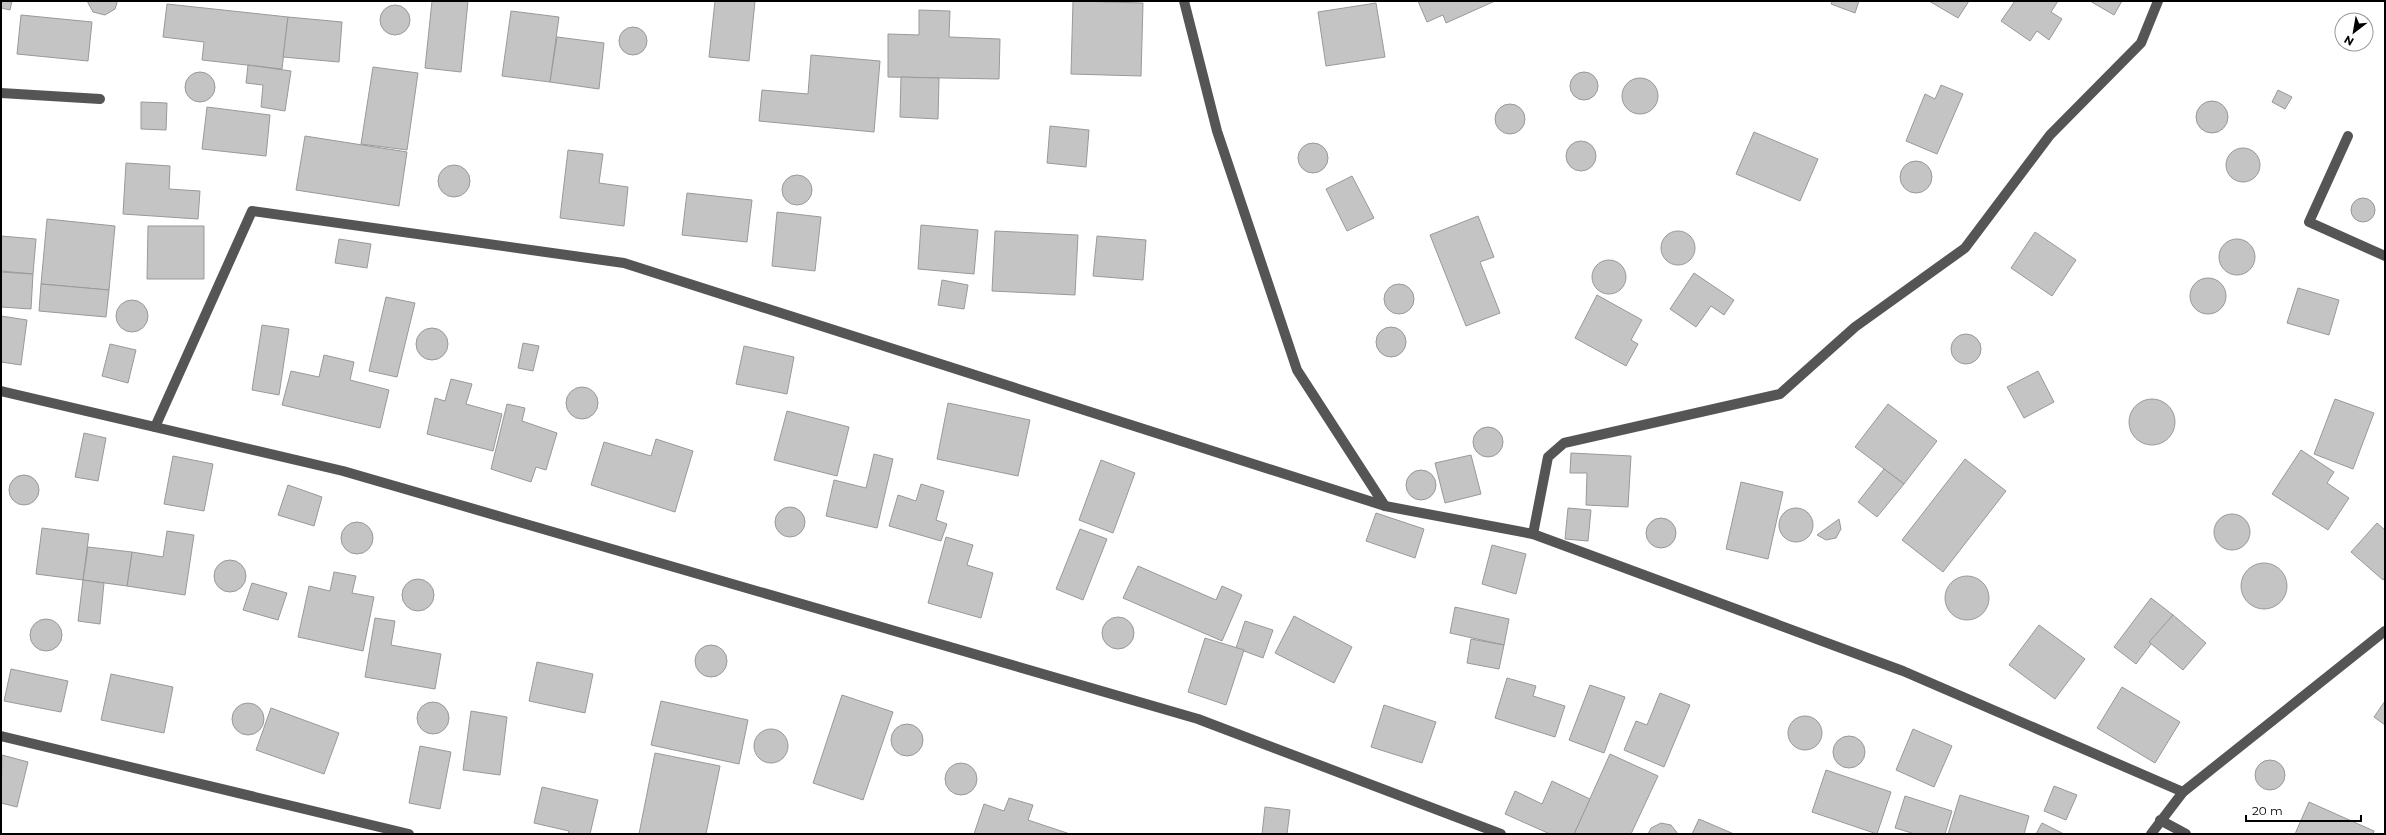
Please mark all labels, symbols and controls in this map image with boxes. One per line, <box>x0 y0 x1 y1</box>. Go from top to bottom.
north arrow <box>2334 12 2374 52</box>
text: N <box>2341 32 2356 49</box>
scale bar <box>2246 797 2361 823</box>
text: 20 m <box>2252 803 2283 818</box>

